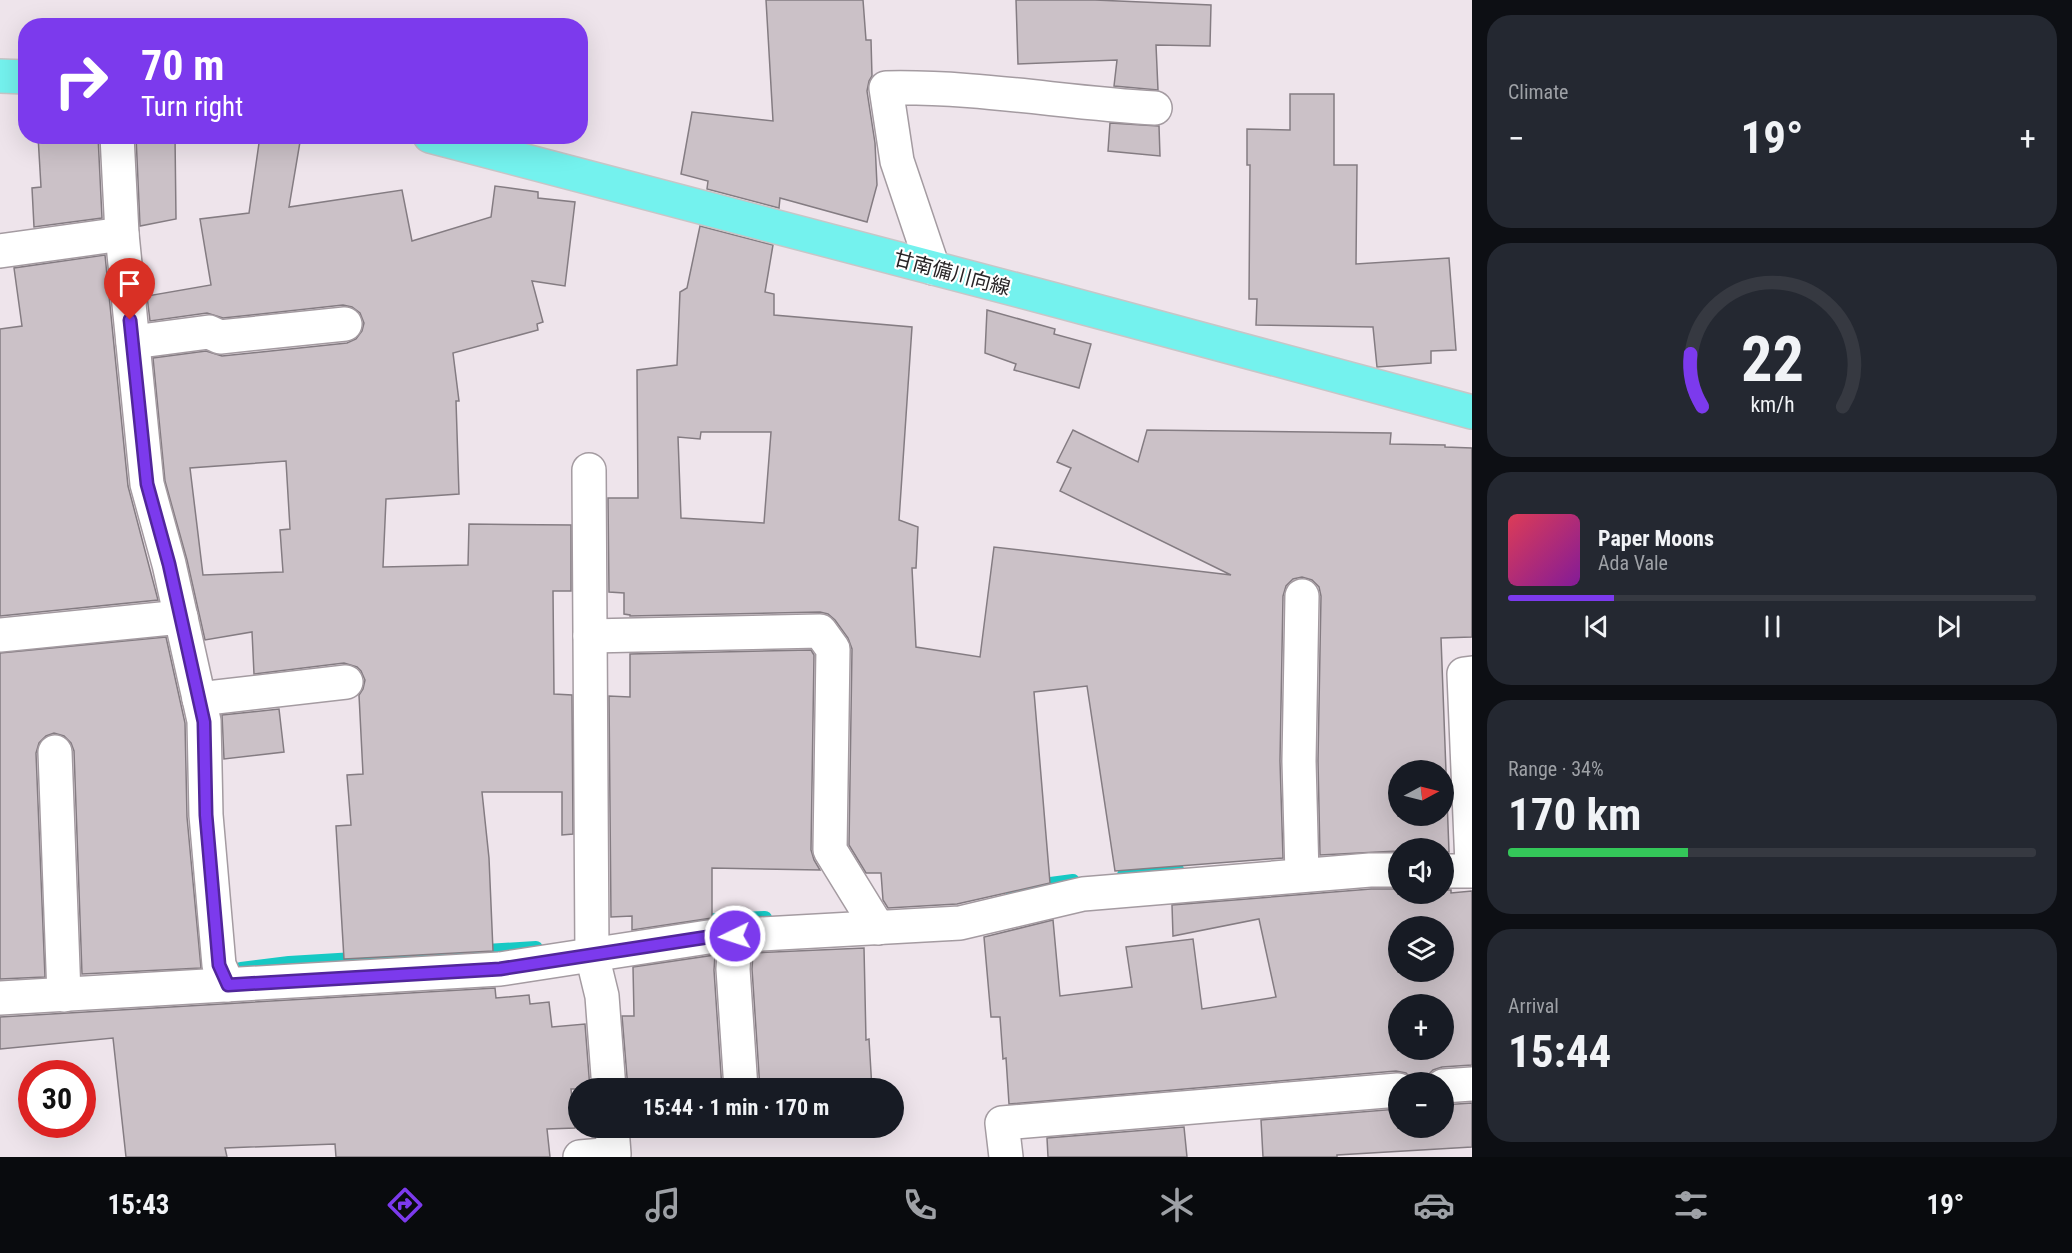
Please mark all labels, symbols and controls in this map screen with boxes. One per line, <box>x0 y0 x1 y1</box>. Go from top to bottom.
text: 70 m <box>141 41 224 90</box>
icon: right <box>42 42 120 120</box>
text: Climate <box>1508 80 1568 104</box>
text: Turn right <box>141 91 243 123</box>
text: 19° <box>1741 111 1804 164</box>
text: − <box>1508 119 1525 158</box>
text: + <box>2020 119 2036 158</box>
street label: 甘南備川向線 <box>891 246 1013 300</box>
pin <box>104 258 155 320</box>
icon: arrive <box>113 267 146 300</box>
text: 22 <box>1740 323 1804 396</box>
text: km/h <box>1750 393 1794 418</box>
text: Paper Moons <box>1598 526 1714 551</box>
text: Ada Vale <box>1598 551 1668 575</box>
icon: previous <box>1580 610 1613 643</box>
icon: pause <box>1756 610 1789 643</box>
icon: next <box>1932 610 1965 643</box>
text: Range · 34% <box>1508 757 1604 781</box>
north arrow <box>1388 760 1454 826</box>
map controls <box>1388 760 1454 1138</box>
text: 170 km <box>1508 788 1641 841</box>
button: sound <box>1388 838 1454 904</box>
position arrow <box>703 904 767 968</box>
button: layers <box>1388 916 1454 982</box>
button: + <box>1388 994 1454 1060</box>
text: Arrival <box>1508 994 1559 1018</box>
text: 15:44 <box>1508 1025 1611 1078</box>
speed limit sign: 30 <box>18 1060 96 1138</box>
button: − <box>1388 1072 1454 1138</box>
text: 15:44 · 1 min · 170 m <box>643 1095 829 1120</box>
icon: directions <box>384 1184 426 1226</box>
icon: music <box>642 1184 684 1226</box>
icon: phone <box>899 1184 941 1226</box>
icon: climate <box>1156 1184 1198 1226</box>
icon: car <box>1413 1184 1455 1226</box>
icon: filters <box>1670 1184 1712 1226</box>
text: 15:43 <box>108 1189 169 1221</box>
text: 19° <box>1927 1189 1964 1221</box>

